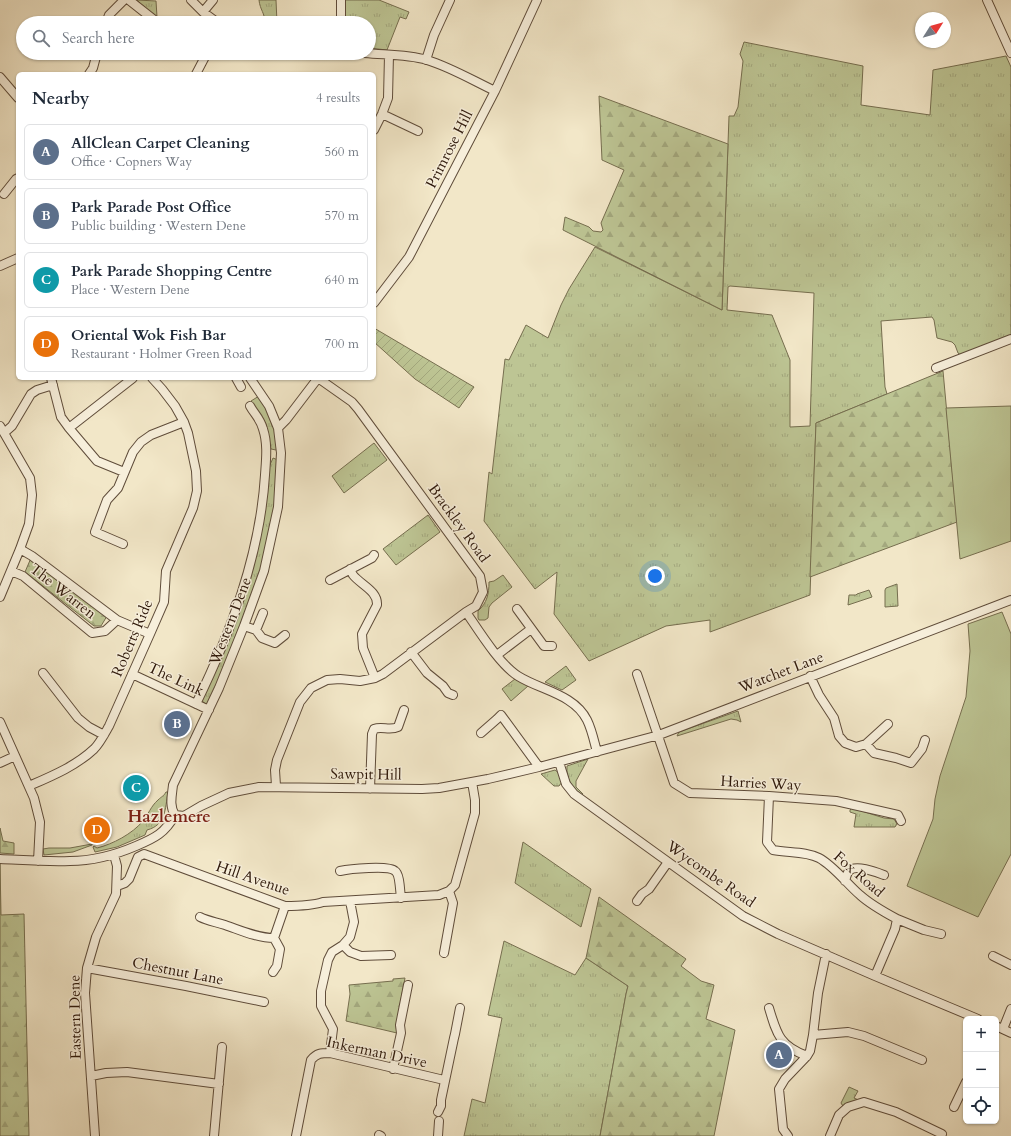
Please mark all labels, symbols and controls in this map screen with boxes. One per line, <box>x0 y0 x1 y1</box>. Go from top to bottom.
north arrow <box>915 12 951 48</box>
search box <box>16 16 376 60</box>
icon: search <box>30 27 52 49</box>
text: Search here <box>62 28 135 48</box>
text: Nearby <box>32 87 89 110</box>
text: 4 results <box>316 89 360 107</box>
street label: Primrose Hill <box>421 106 477 191</box>
text: AllClean Carpet Cleaning <box>71 133 249 153</box>
text: A <box>41 143 51 161</box>
text: 560 m <box>325 143 359 161</box>
text: Office · Copners Way <box>71 153 192 171</box>
text: Park Parade Post Office <box>71 197 231 217</box>
text: B <box>41 207 51 225</box>
text: 570 m <box>325 207 359 225</box>
text: Public building · Western Dene <box>71 217 246 235</box>
text: Park Parade Shopping Centre <box>71 261 272 281</box>
text: C <box>41 271 51 289</box>
text: 640 m <box>325 271 359 289</box>
text: Place · Western Dene <box>71 281 190 299</box>
text: Oriental Wok Fish Bar <box>71 325 226 345</box>
text: D <box>40 335 52 353</box>
text: 700 m <box>325 335 359 353</box>
text: Restaurant · Holmer Green Road <box>71 345 252 363</box>
street label: Brackley Road <box>424 480 494 566</box>
street label: The Warren <box>26 559 101 624</box>
your location <box>645 566 665 586</box>
street label: Western Dene <box>204 574 256 669</box>
street label: Roberts Ride <box>107 596 157 680</box>
street label: Watchet Lane <box>735 647 826 698</box>
street label: The Link <box>145 657 207 701</box>
pin: B <box>164 709 190 739</box>
street label: Sawpit Hill <box>330 763 402 785</box>
street label: Harries Way <box>720 771 802 795</box>
pin: C <box>123 773 149 803</box>
district label: Hazlemere <box>127 805 211 828</box>
pin: D <box>84 815 110 845</box>
street label: Wycombe Road <box>662 835 759 912</box>
street label: Fox Road <box>829 846 889 902</box>
street label: Hill Avenue <box>213 856 293 900</box>
street label: Chestnut Lane <box>131 952 226 990</box>
street label: Eastern Dene <box>64 974 86 1060</box>
map controls <box>963 1016 999 1124</box>
button: + <box>963 1016 999 1052</box>
street label: Inkerman Drive <box>325 1032 429 1072</box>
pin: A <box>766 1040 792 1070</box>
button: − <box>963 1052 999 1088</box>
button: locate <box>963 1088 999 1124</box>

